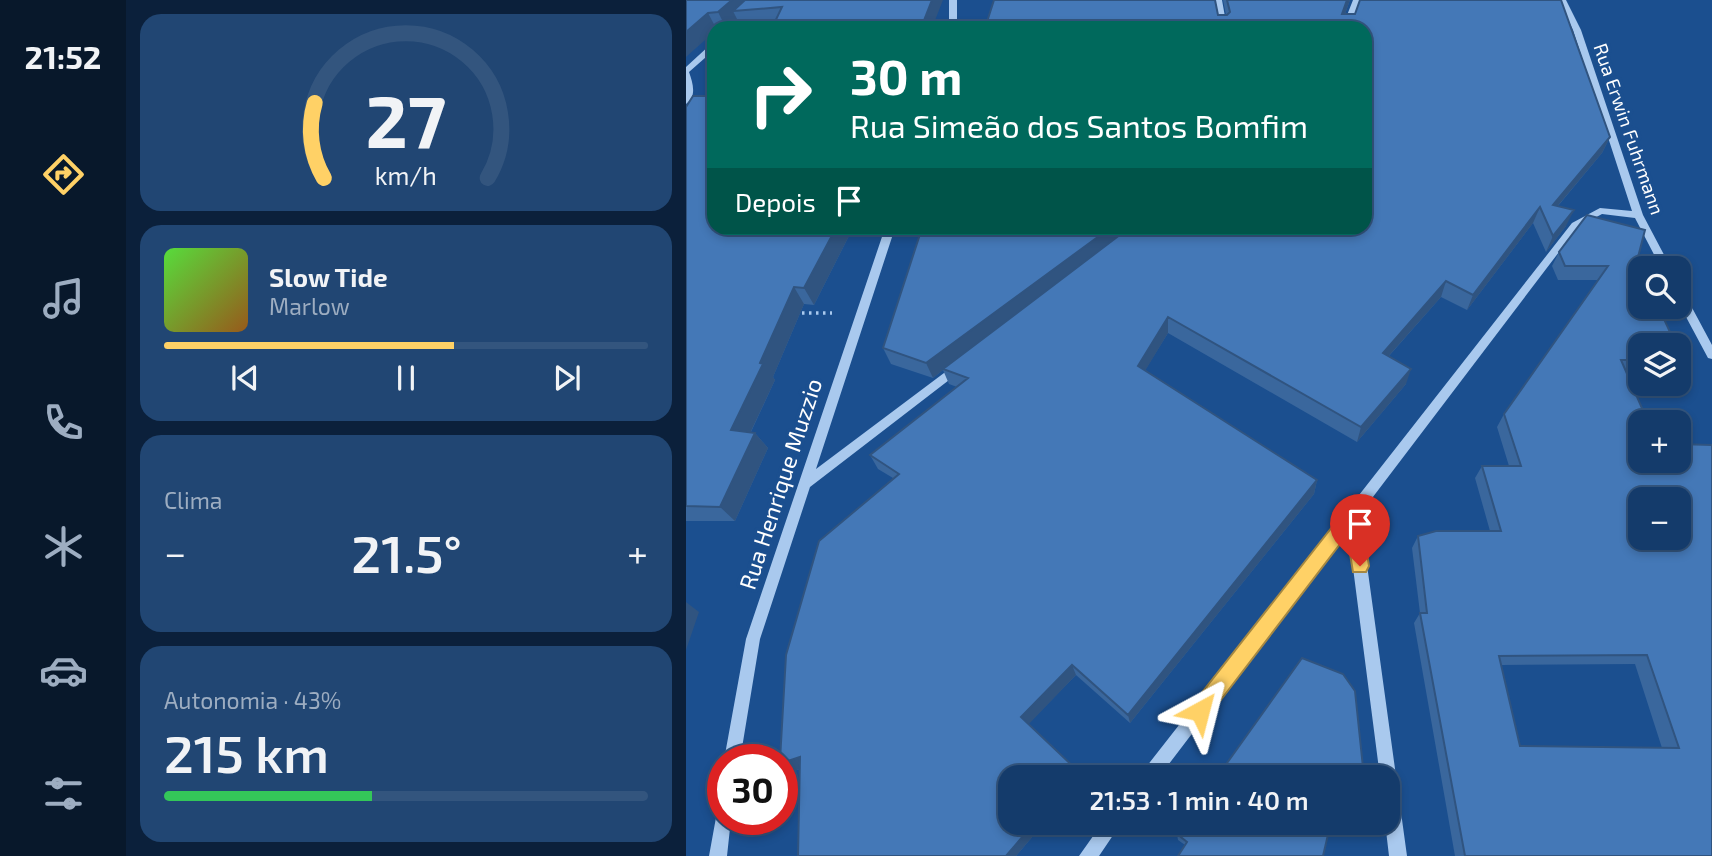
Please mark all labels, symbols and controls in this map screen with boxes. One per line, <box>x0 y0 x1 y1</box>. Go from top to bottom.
text: 21:52 <box>25 37 101 75</box>
street label: Rua Erwin Fuhrmann <box>1589 40 1670 218</box>
text: 30 m <box>850 46 962 105</box>
icon: right <box>735 49 826 140</box>
text: 27 <box>366 76 446 164</box>
text: Rua Simeão dos Santos Bomfim <box>850 106 1308 144</box>
icon: directions <box>39 150 88 199</box>
text: km/h <box>375 160 437 190</box>
icon: arrive <box>830 182 868 220</box>
text: Depois <box>735 186 816 217</box>
map controls <box>1628 256 1691 550</box>
button: search <box>1628 256 1691 319</box>
text: Slow Tide <box>269 261 388 292</box>
icon: music <box>39 274 88 323</box>
text: Marlow <box>269 292 350 320</box>
button: layers <box>1628 333 1691 396</box>
icon: previous <box>226 359 264 397</box>
icon: pause <box>387 359 425 397</box>
icon: next <box>548 359 586 397</box>
street label: Rua Henrique Muzzio <box>733 375 827 593</box>
icon: phone <box>39 398 88 447</box>
button: + <box>1628 410 1691 473</box>
text: Clima <box>164 486 222 514</box>
button: − <box>1628 487 1691 550</box>
pin <box>1330 494 1390 566</box>
icon: arrive <box>1341 505 1379 543</box>
text: 21.5° <box>351 521 462 583</box>
icon: climate <box>39 522 88 571</box>
text: − <box>164 529 186 575</box>
text: + <box>627 529 648 575</box>
icon: car <box>39 646 88 695</box>
position arrow <box>1163 674 1237 748</box>
text: Autonomia · 43% <box>164 686 341 714</box>
text: 215 km <box>164 721 329 783</box>
speed limit sign: 30 <box>707 744 798 835</box>
icon: filters <box>39 769 88 818</box>
text: 21:53 · 1 min · 40 m <box>1089 784 1309 815</box>

